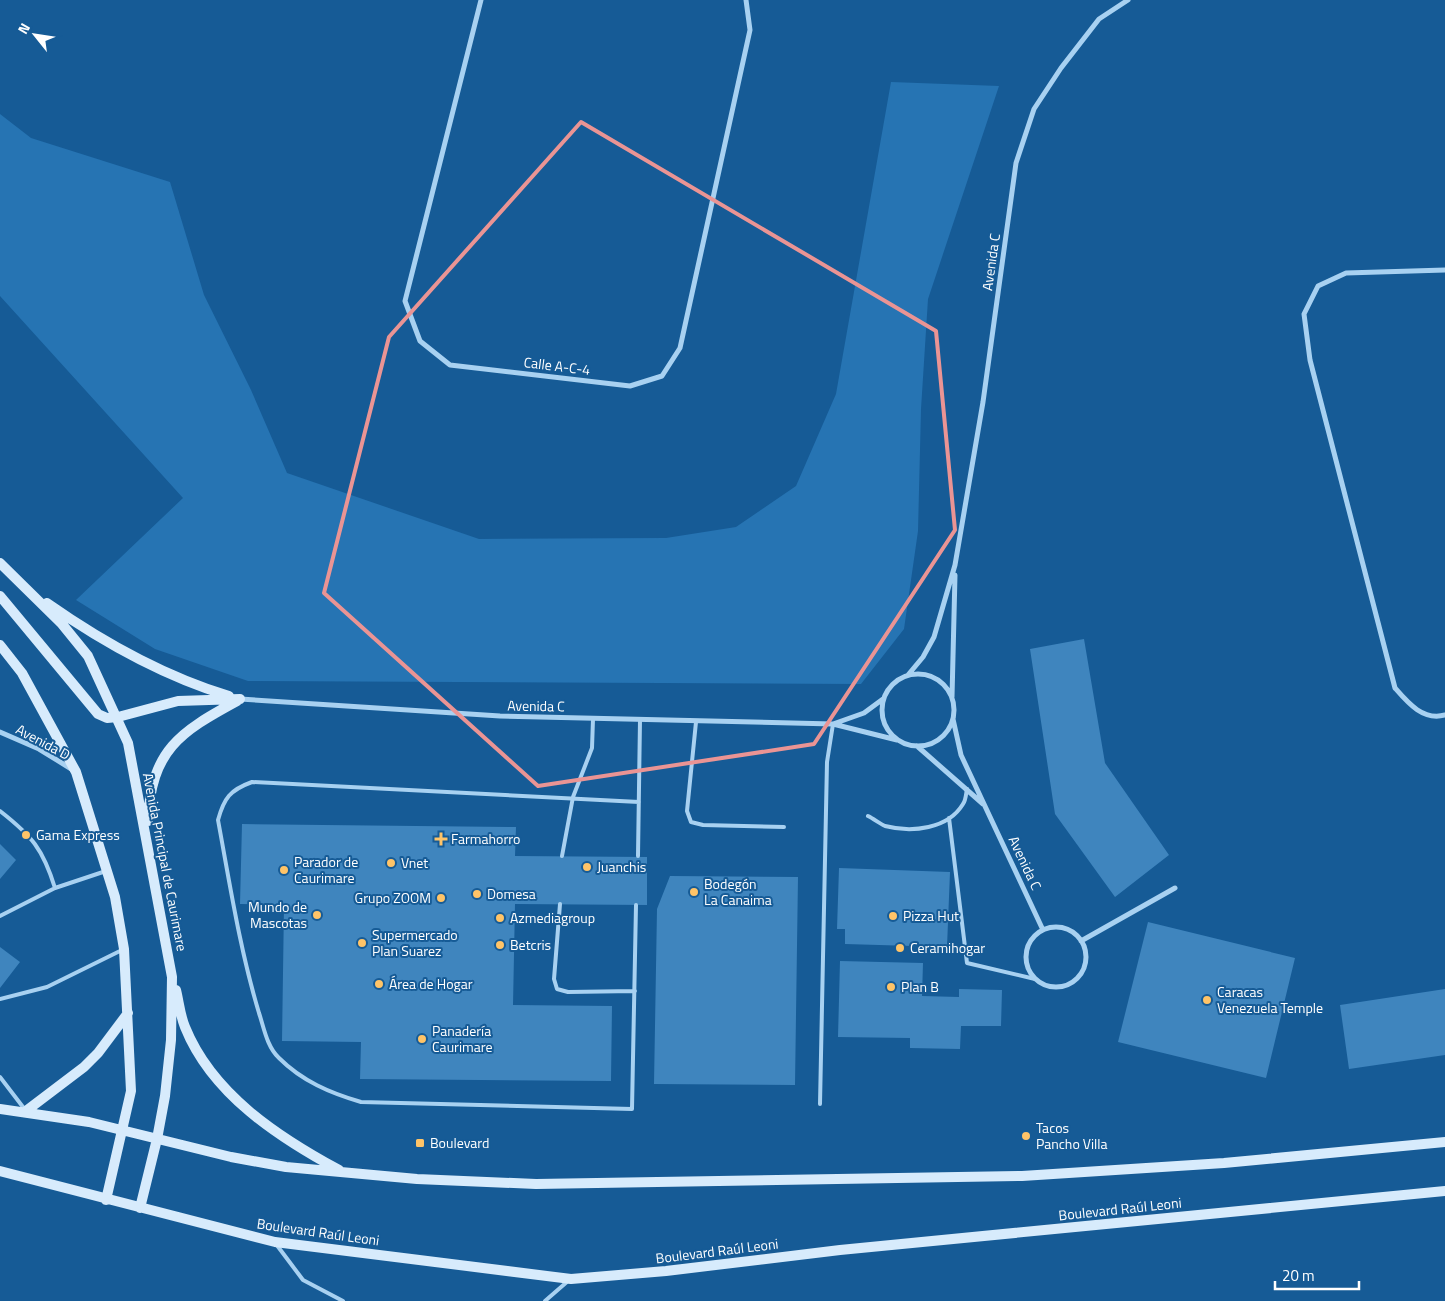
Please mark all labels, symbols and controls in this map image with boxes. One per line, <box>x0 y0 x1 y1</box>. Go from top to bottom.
north arrow <box>10 10 60 60</box>
text: N <box>12 19 35 38</box>
street label: Avenida C <box>976 232 1005 292</box>
street label: Calle A-C-4 <box>523 351 592 380</box>
street label: Avenida C <box>507 695 565 717</box>
street label: Avenida D <box>12 718 74 765</box>
street label: Avenida Principal de Caurimare <box>138 771 193 953</box>
place label: Gama Express <box>36 824 120 845</box>
place label: Farmahorro <box>451 828 520 849</box>
marker: Gama Express <box>20 829 32 841</box>
street label: Avenida C <box>1004 832 1047 894</box>
marker: Farmahorro <box>435 833 447 845</box>
place label: Parador de Caurimare <box>294 851 358 888</box>
place label: Vnet <box>401 852 428 873</box>
place label: Juanchis <box>597 856 646 877</box>
marker: Vnet <box>385 857 397 869</box>
marker: Juanchis <box>581 861 593 873</box>
marker: Parador de Caurimare <box>278 864 290 876</box>
place label: Bodegón La Canaima <box>704 873 772 910</box>
place label: Domesa <box>487 883 536 904</box>
marker: Bodegón La Canaima <box>688 886 700 898</box>
place label: Grupo ZOOM <box>355 887 431 908</box>
marker: Domesa <box>471 888 483 900</box>
marker: Grupo ZOOM <box>435 892 447 904</box>
place label: Mundo de Mascotas <box>248 896 307 933</box>
place label: Pizza Hut <box>903 905 959 926</box>
place label: Azmediagroup <box>510 907 595 928</box>
marker: Mundo de Mascotas <box>311 909 323 921</box>
marker: Pizza Hut <box>887 910 899 922</box>
marker: Azmediagroup <box>494 912 506 924</box>
place label: Supermercado Plan Suarez <box>372 924 458 961</box>
place label: Betcris <box>510 934 551 955</box>
marker: Supermercado Plan Suarez <box>356 937 368 949</box>
place label: Ceramihogar <box>910 937 985 958</box>
marker: Betcris <box>494 939 506 951</box>
marker: Ceramihogar <box>894 942 906 954</box>
place label: Área de Hogar <box>389 973 473 994</box>
place label: Plan B <box>901 976 939 997</box>
marker: Área de Hogar <box>373 978 385 990</box>
marker: Plan B <box>885 981 897 993</box>
place label: Caracas Venezuela Temple <box>1217 981 1323 1018</box>
marker: Caracas Venezuela Temple <box>1201 994 1213 1006</box>
place label: Panadería Caurimare <box>432 1020 492 1057</box>
marker: Panadería Caurimare <box>416 1033 428 1045</box>
place label: Tacos Pancho Villa <box>1036 1117 1108 1154</box>
marker: Tacos Pancho Villa <box>1020 1130 1032 1142</box>
place label: Boulevard <box>430 1132 489 1153</box>
marker: Boulevard <box>414 1137 426 1149</box>
street label: Boulevard Raúl Leoni <box>1057 1192 1182 1225</box>
street label: Boulevard Raúl Leoni <box>255 1213 381 1250</box>
street label: Boulevard Raúl Leoni <box>654 1233 780 1268</box>
scale bar <box>1275 1258 1359 1290</box>
text: 20 m <box>1282 1264 1315 1287</box>

